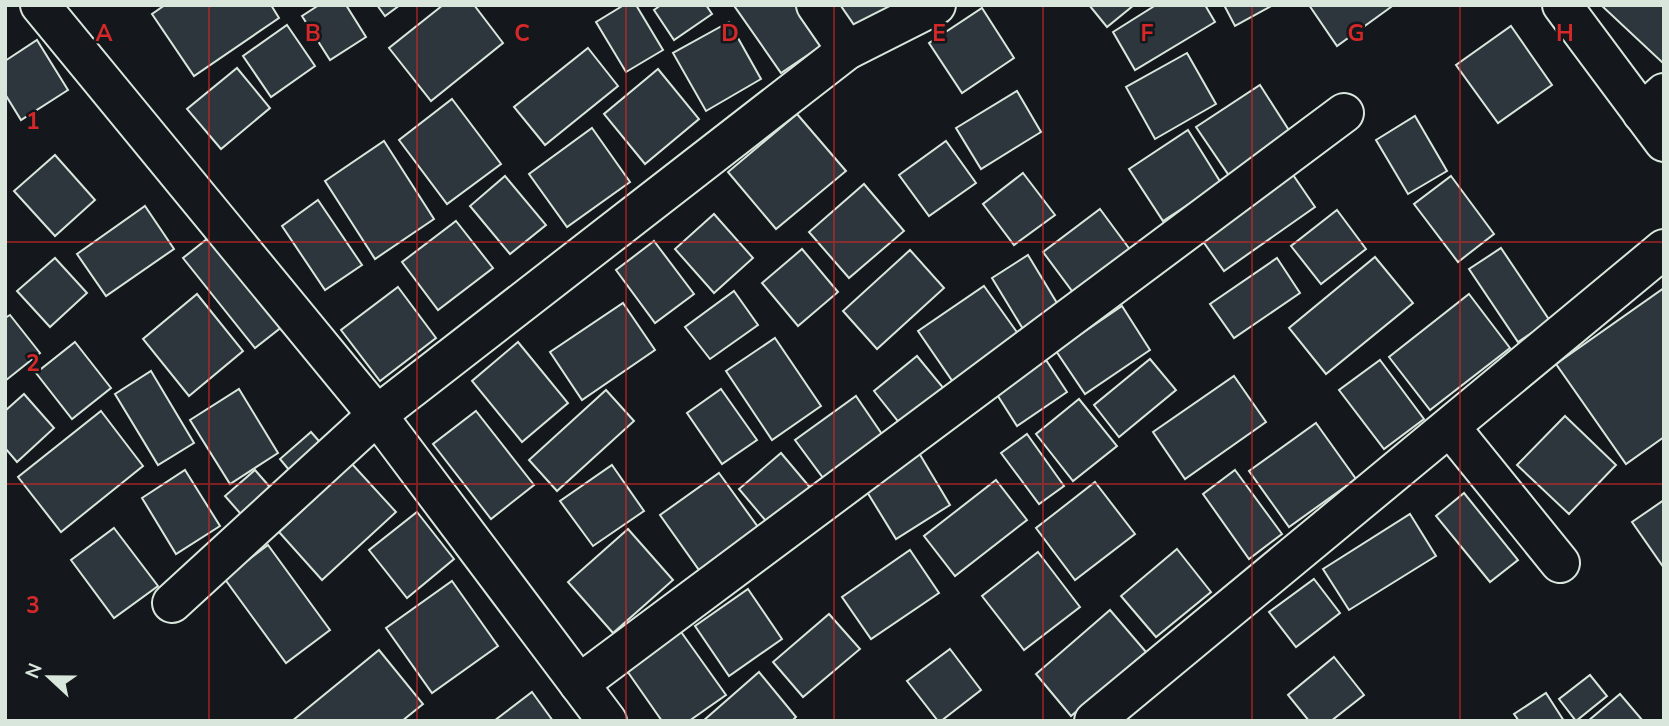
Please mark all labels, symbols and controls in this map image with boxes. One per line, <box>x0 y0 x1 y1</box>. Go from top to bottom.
text: A <box>95 18 113 49</box>
text: B <box>305 18 321 49</box>
text: C <box>514 18 530 49</box>
text: D <box>721 18 739 49</box>
text: E <box>932 18 946 49</box>
text: F <box>1141 18 1154 49</box>
text: G <box>1348 18 1364 49</box>
text: H <box>1556 18 1574 49</box>
text: 1 <box>26 106 40 137</box>
text: 2 <box>26 348 40 379</box>
text: 3 <box>26 590 40 621</box>
north arrow <box>14 642 84 712</box>
text: N <box>19 660 49 682</box>

